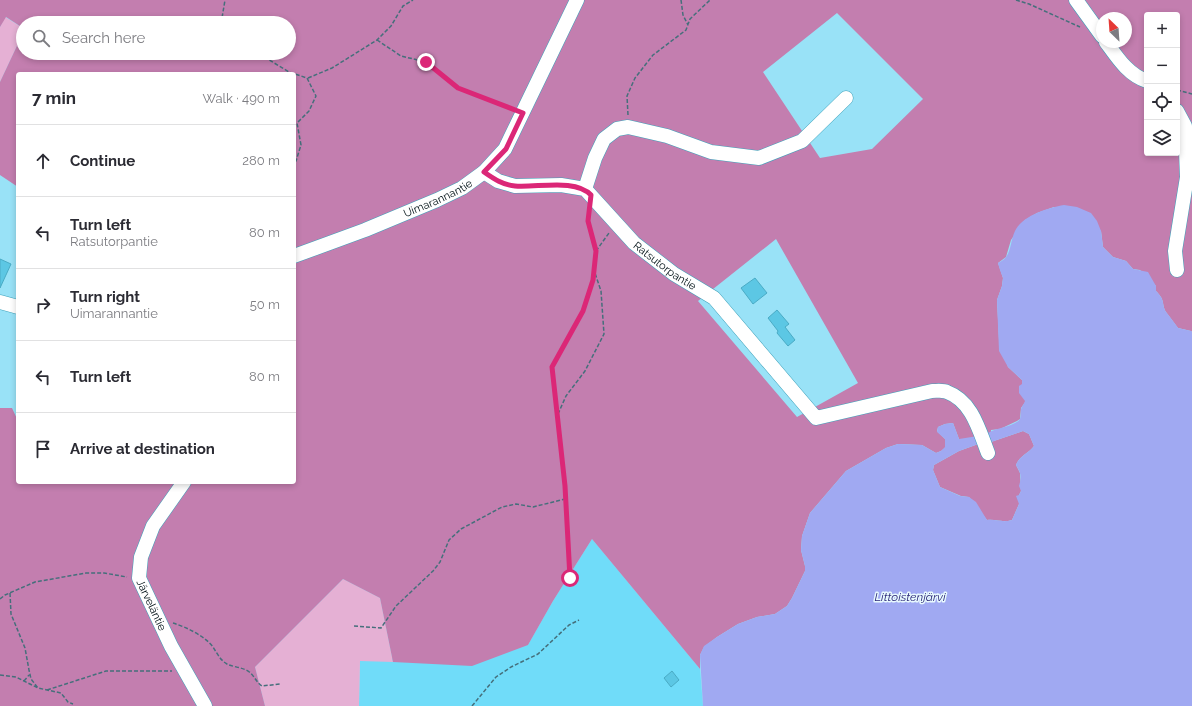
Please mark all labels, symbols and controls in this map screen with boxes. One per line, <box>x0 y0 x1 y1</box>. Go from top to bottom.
north arrow <box>1096 12 1132 48</box>
map controls <box>1144 12 1180 156</box>
button: + <box>1144 12 1180 48</box>
search box <box>16 16 296 60</box>
icon: search <box>30 27 52 49</box>
text: Search here <box>62 29 145 47</box>
button: − <box>1144 48 1180 84</box>
route end <box>417 53 435 71</box>
button: locate <box>1144 84 1180 120</box>
text: 7 min <box>32 88 76 108</box>
text: Walk · 490 m <box>203 91 280 106</box>
button: layers <box>1144 120 1180 156</box>
icon: ahead <box>32 150 54 172</box>
text: Continue <box>70 152 135 170</box>
text: 280 m <box>242 153 280 168</box>
street label: Uimarannantie <box>401 176 475 220</box>
text: Turn left <box>70 216 131 234</box>
icon: left <box>32 222 54 244</box>
text: 80 m <box>249 225 280 240</box>
text: Ratsutorpantie <box>70 234 158 249</box>
street label: Ratsutorpantie <box>631 239 699 293</box>
text: Turn right <box>70 288 140 306</box>
icon: right <box>32 294 54 316</box>
text: 50 m <box>250 297 280 312</box>
text: Uimarannantie <box>70 306 158 321</box>
icon: left <box>32 366 54 388</box>
text: Turn left <box>70 368 131 386</box>
text: 80 m <box>249 369 280 384</box>
icon: arrive <box>32 438 54 460</box>
text: Arrive at destination <box>70 440 215 458</box>
route start <box>561 569 579 587</box>
street label: Järveläntie <box>134 577 170 633</box>
water label: Littoistenjärvi <box>874 590 946 604</box>

